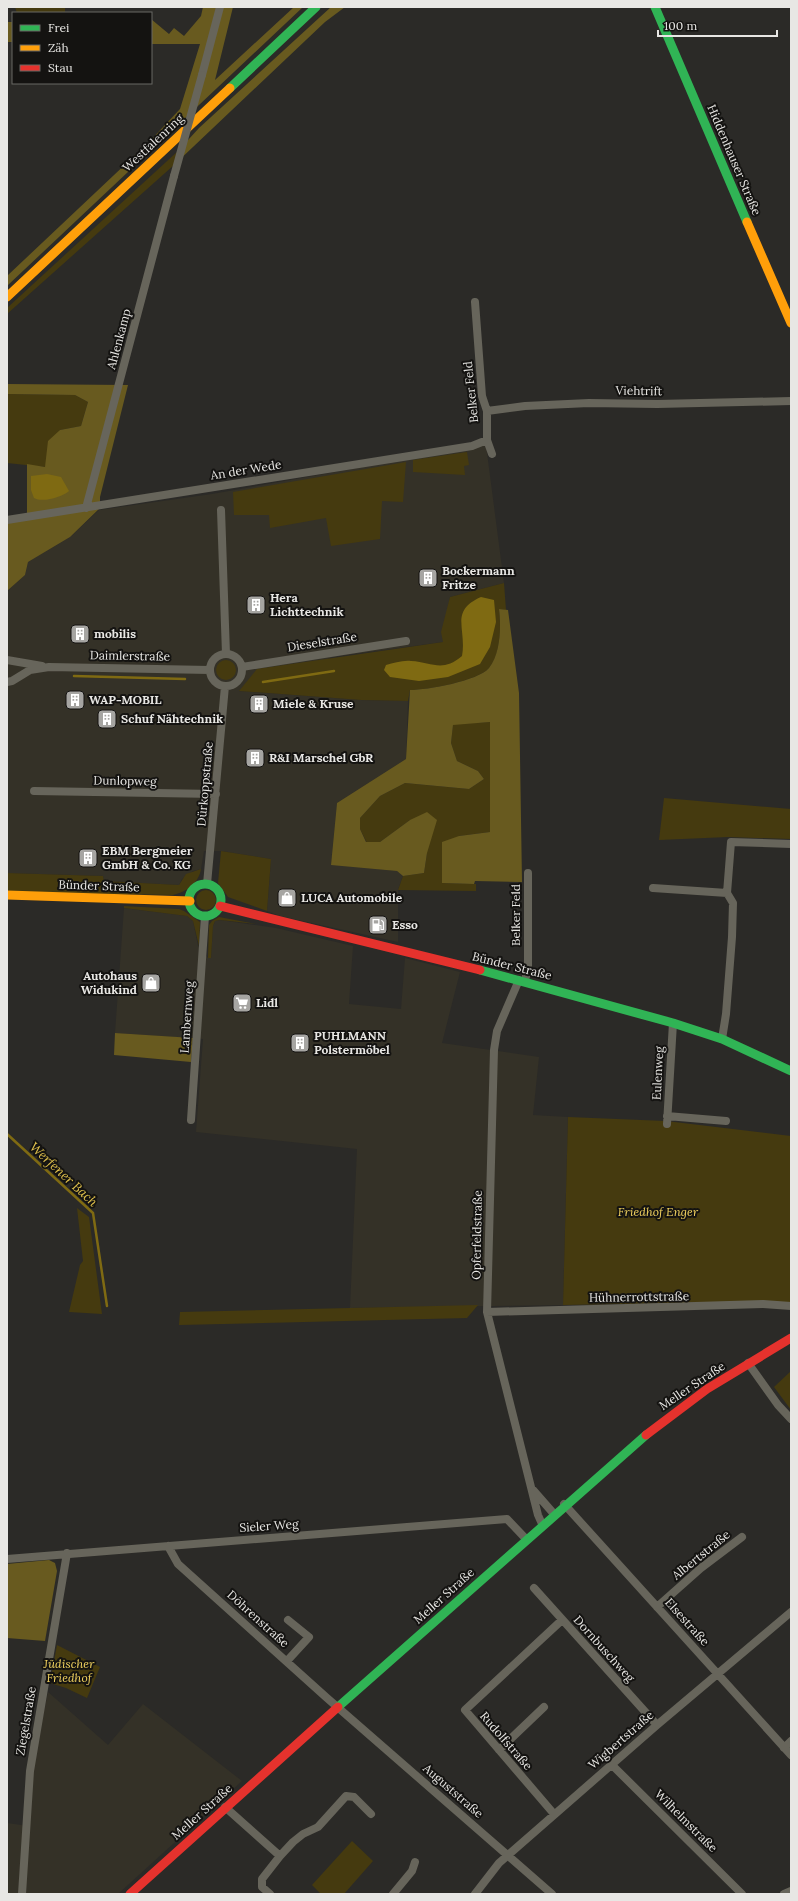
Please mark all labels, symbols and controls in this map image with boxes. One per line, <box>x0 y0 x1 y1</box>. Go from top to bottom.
legend <box>12 12 152 84</box>
scale bar <box>658 12 777 38</box>
text: 100 m <box>664 18 697 33</box>
text: Frei <box>48 20 69 35</box>
text: Zäh <box>48 40 69 55</box>
text: Stau <box>48 60 73 75</box>
street label: Hiddenhauser Straße <box>704 102 765 218</box>
street label: Westfalenring <box>119 110 187 175</box>
street label: Ahlenkamp <box>103 307 134 372</box>
street label: Belker Feld <box>460 361 481 424</box>
street label: Viehtrift <box>615 383 663 398</box>
street label: An der Wede <box>208 456 283 483</box>
place label: Bockermann Fritze <box>442 563 515 592</box>
building icon: Bockermann Fritze <box>417 567 439 589</box>
place label: Hera Lichttechnik <box>270 590 344 619</box>
building icon: Hera Lichttechnik <box>245 594 267 616</box>
building icon: mobilis <box>69 623 91 645</box>
place label: mobilis <box>94 626 136 641</box>
street label: Dieselstraße <box>286 629 358 654</box>
street label: Daimlerstraße <box>90 647 171 664</box>
building icon: WAP-MOBIL <box>64 689 86 711</box>
place label: WAP-MOBIL <box>89 692 162 707</box>
building icon: Miele & Kruse <box>248 693 270 715</box>
place label: Miele & Kruse <box>273 696 354 711</box>
building icon: Schuf Nähtechnik <box>96 708 118 730</box>
place label: Schuf Nähtechnik <box>121 711 223 726</box>
street label: Dürkoppstraße <box>193 740 216 827</box>
building icon: R&I Marschel GbR <box>244 747 266 769</box>
place label: R&I Marschel GbR <box>269 750 374 765</box>
street label: Dunlopweg <box>93 772 157 789</box>
place label: EBM Bergmeier GmbH & Co. KG <box>102 843 193 872</box>
building icon: EBM Bergmeier GmbH & Co. KG <box>77 847 99 869</box>
street label: Bünder Straße <box>58 877 140 894</box>
street label: Belker Feld <box>508 884 523 946</box>
shop icon: LUCA Automobile <box>276 887 298 909</box>
place label: LUCA Automobile <box>301 890 403 905</box>
fuel station icon: Esso <box>367 914 389 936</box>
place label: Esso <box>392 917 418 932</box>
street label: Bünder Straße <box>471 948 554 983</box>
place label: Autohaus Widukind <box>81 968 137 997</box>
shop icon: Autohaus Widukind <box>140 972 162 994</box>
street label: Lambernweg <box>176 980 197 1054</box>
supermarket icon: Lidl <box>231 992 253 1014</box>
place label: Lidl <box>256 995 278 1010</box>
place label: PUHLMANN Polstermöbel <box>314 1028 390 1057</box>
building icon: PUHLMANN Polstermöbel <box>289 1032 311 1054</box>
street label: Eulenweg <box>649 1045 666 1100</box>
water label: Werfener Bach <box>26 1139 102 1211</box>
street label: Opferfeldstraße <box>468 1190 485 1280</box>
park label: Friedhof Enger <box>618 1204 699 1219</box>
street label: Hühnerrottstraße <box>589 1288 690 1305</box>
street label: Meller Straße <box>656 1358 728 1413</box>
street label: Sieler Weg <box>239 1516 299 1535</box>
street label: Albertstraße <box>668 1526 733 1583</box>
street label: Meller Straße <box>410 1564 477 1627</box>
street label: Döhrenstraße <box>224 1587 293 1651</box>
street label: Elsestraße <box>662 1595 713 1649</box>
street label: Dornbuschweg <box>571 1612 638 1685</box>
park label: Jüdischer Friedhof <box>43 1656 95 1685</box>
street label: Ziegelstraße <box>12 1685 39 1757</box>
street label: Wigbertstraße <box>585 1707 657 1772</box>
street label: Rudolfstraße <box>477 1708 536 1773</box>
street label: Auguststraße <box>419 1760 487 1821</box>
street label: Meller Straße <box>168 1780 235 1843</box>
street label: Wilhelmstraße <box>652 1786 721 1855</box>

